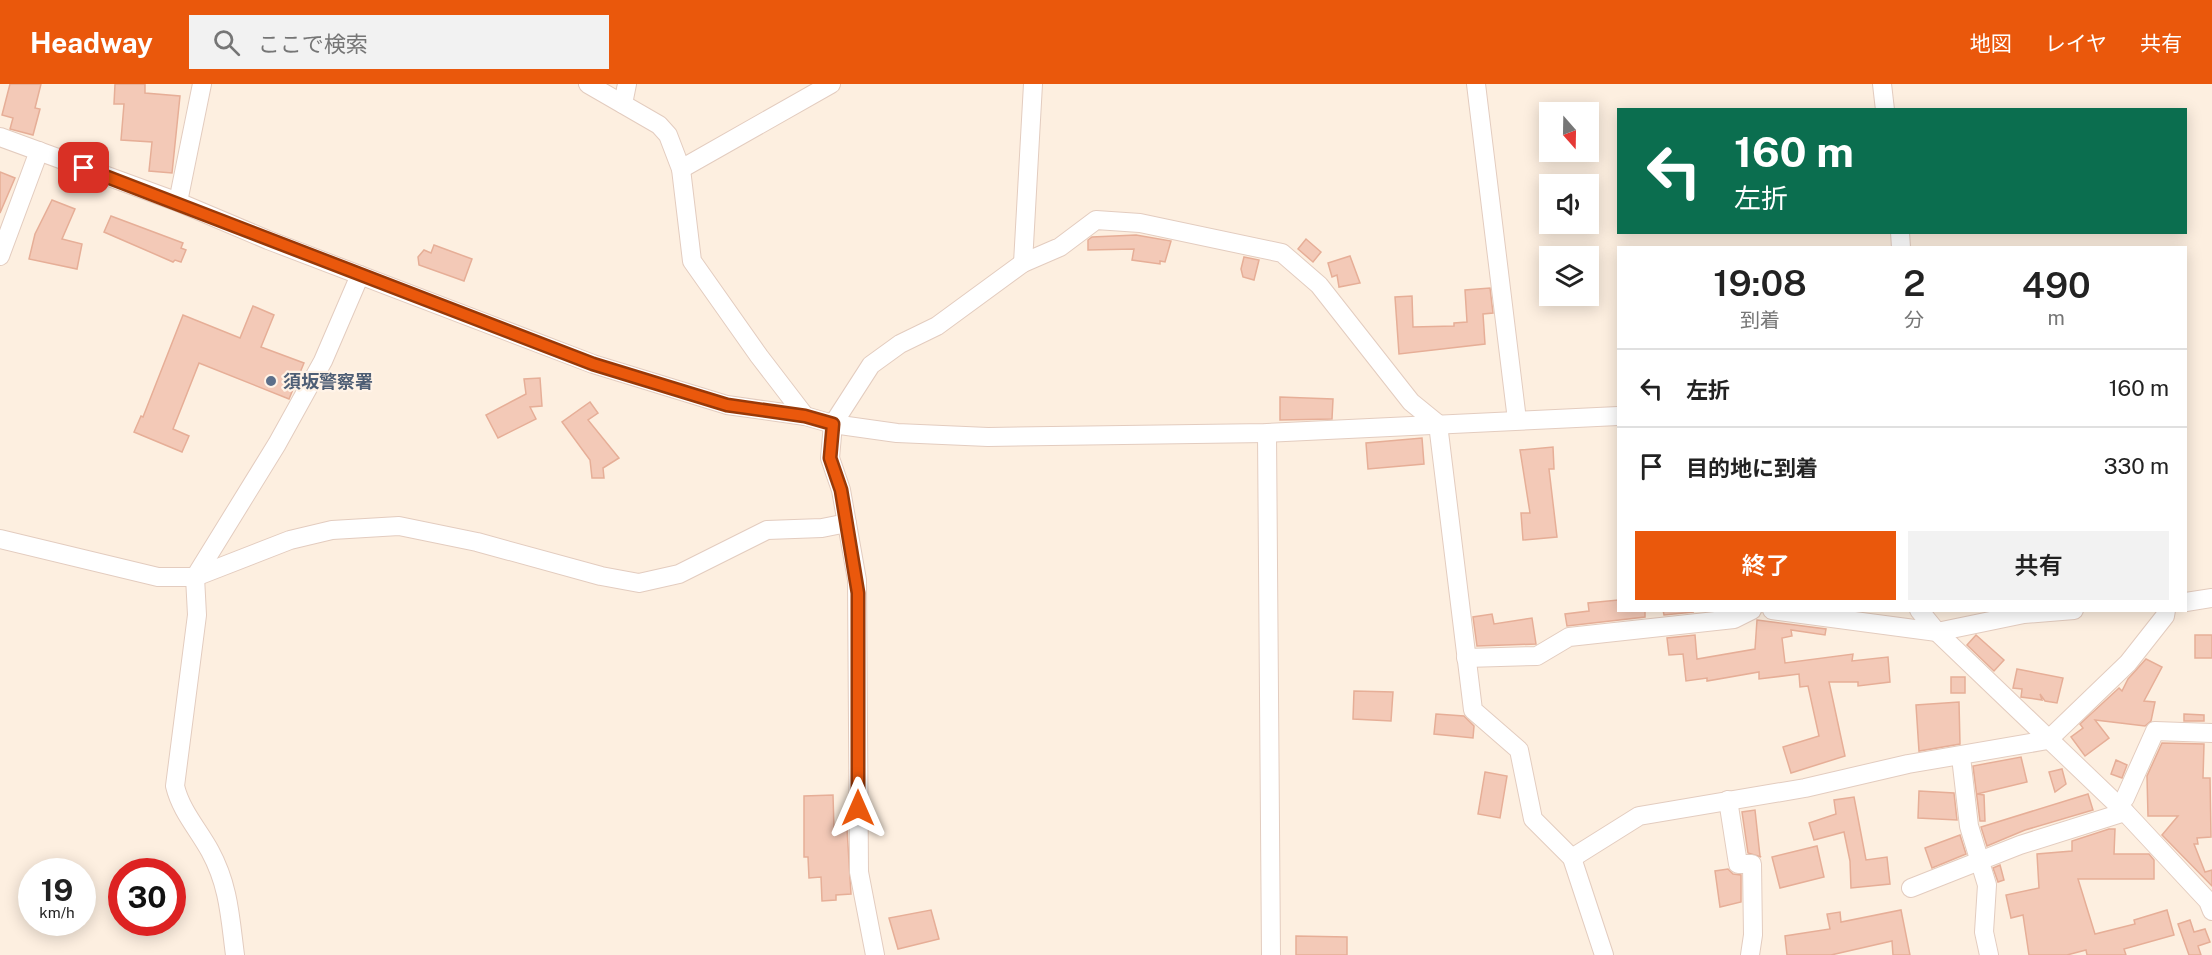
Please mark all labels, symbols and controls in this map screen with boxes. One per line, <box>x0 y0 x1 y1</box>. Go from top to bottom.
search box <box>189 15 609 69</box>
text: Headway <box>30 26 153 59</box>
icon: search <box>210 26 243 59</box>
text: ここで検索 <box>258 31 368 57</box>
text: 地図 <box>1970 31 2012 56</box>
text: レイヤ <box>2045 31 2107 56</box>
text: 共有 <box>2140 31 2182 56</box>
north arrow <box>1539 102 1599 162</box>
map controls <box>1539 102 1599 306</box>
text: 160 m <box>1734 127 1854 176</box>
icon: left <box>1635 132 1713 210</box>
pin <box>58 142 109 193</box>
icon: arrive <box>67 151 100 184</box>
button: sound <box>1539 174 1599 234</box>
text: 左折 <box>1734 182 1788 214</box>
button: layers <box>1539 246 1599 306</box>
text: 19:08 <box>1713 262 1807 304</box>
text: 2 <box>1903 262 1925 304</box>
text: 490 <box>2022 264 2091 306</box>
text: m <box>2048 306 2065 330</box>
text: 到着 <box>1740 308 1780 332</box>
text: 分 <box>1904 308 1924 332</box>
place label: 須坂警察署 <box>283 371 373 392</box>
icon: left <box>1635 372 1668 405</box>
marker: 須坂警察署 <box>264 374 278 388</box>
text: 160 m <box>2109 375 2169 401</box>
text: 左折 <box>1686 377 1730 403</box>
icon: arrive <box>1635 450 1668 483</box>
text: 330 m <box>2104 453 2169 479</box>
text: 目的地に到着 <box>1686 455 1818 481</box>
button: 終了 <box>1635 531 1896 600</box>
button: 共有 <box>1908 531 2169 600</box>
position arrow <box>826 776 890 840</box>
speed limit sign: 30 <box>108 858 186 936</box>
text: 19 <box>41 872 73 908</box>
text: km/h <box>39 904 75 921</box>

